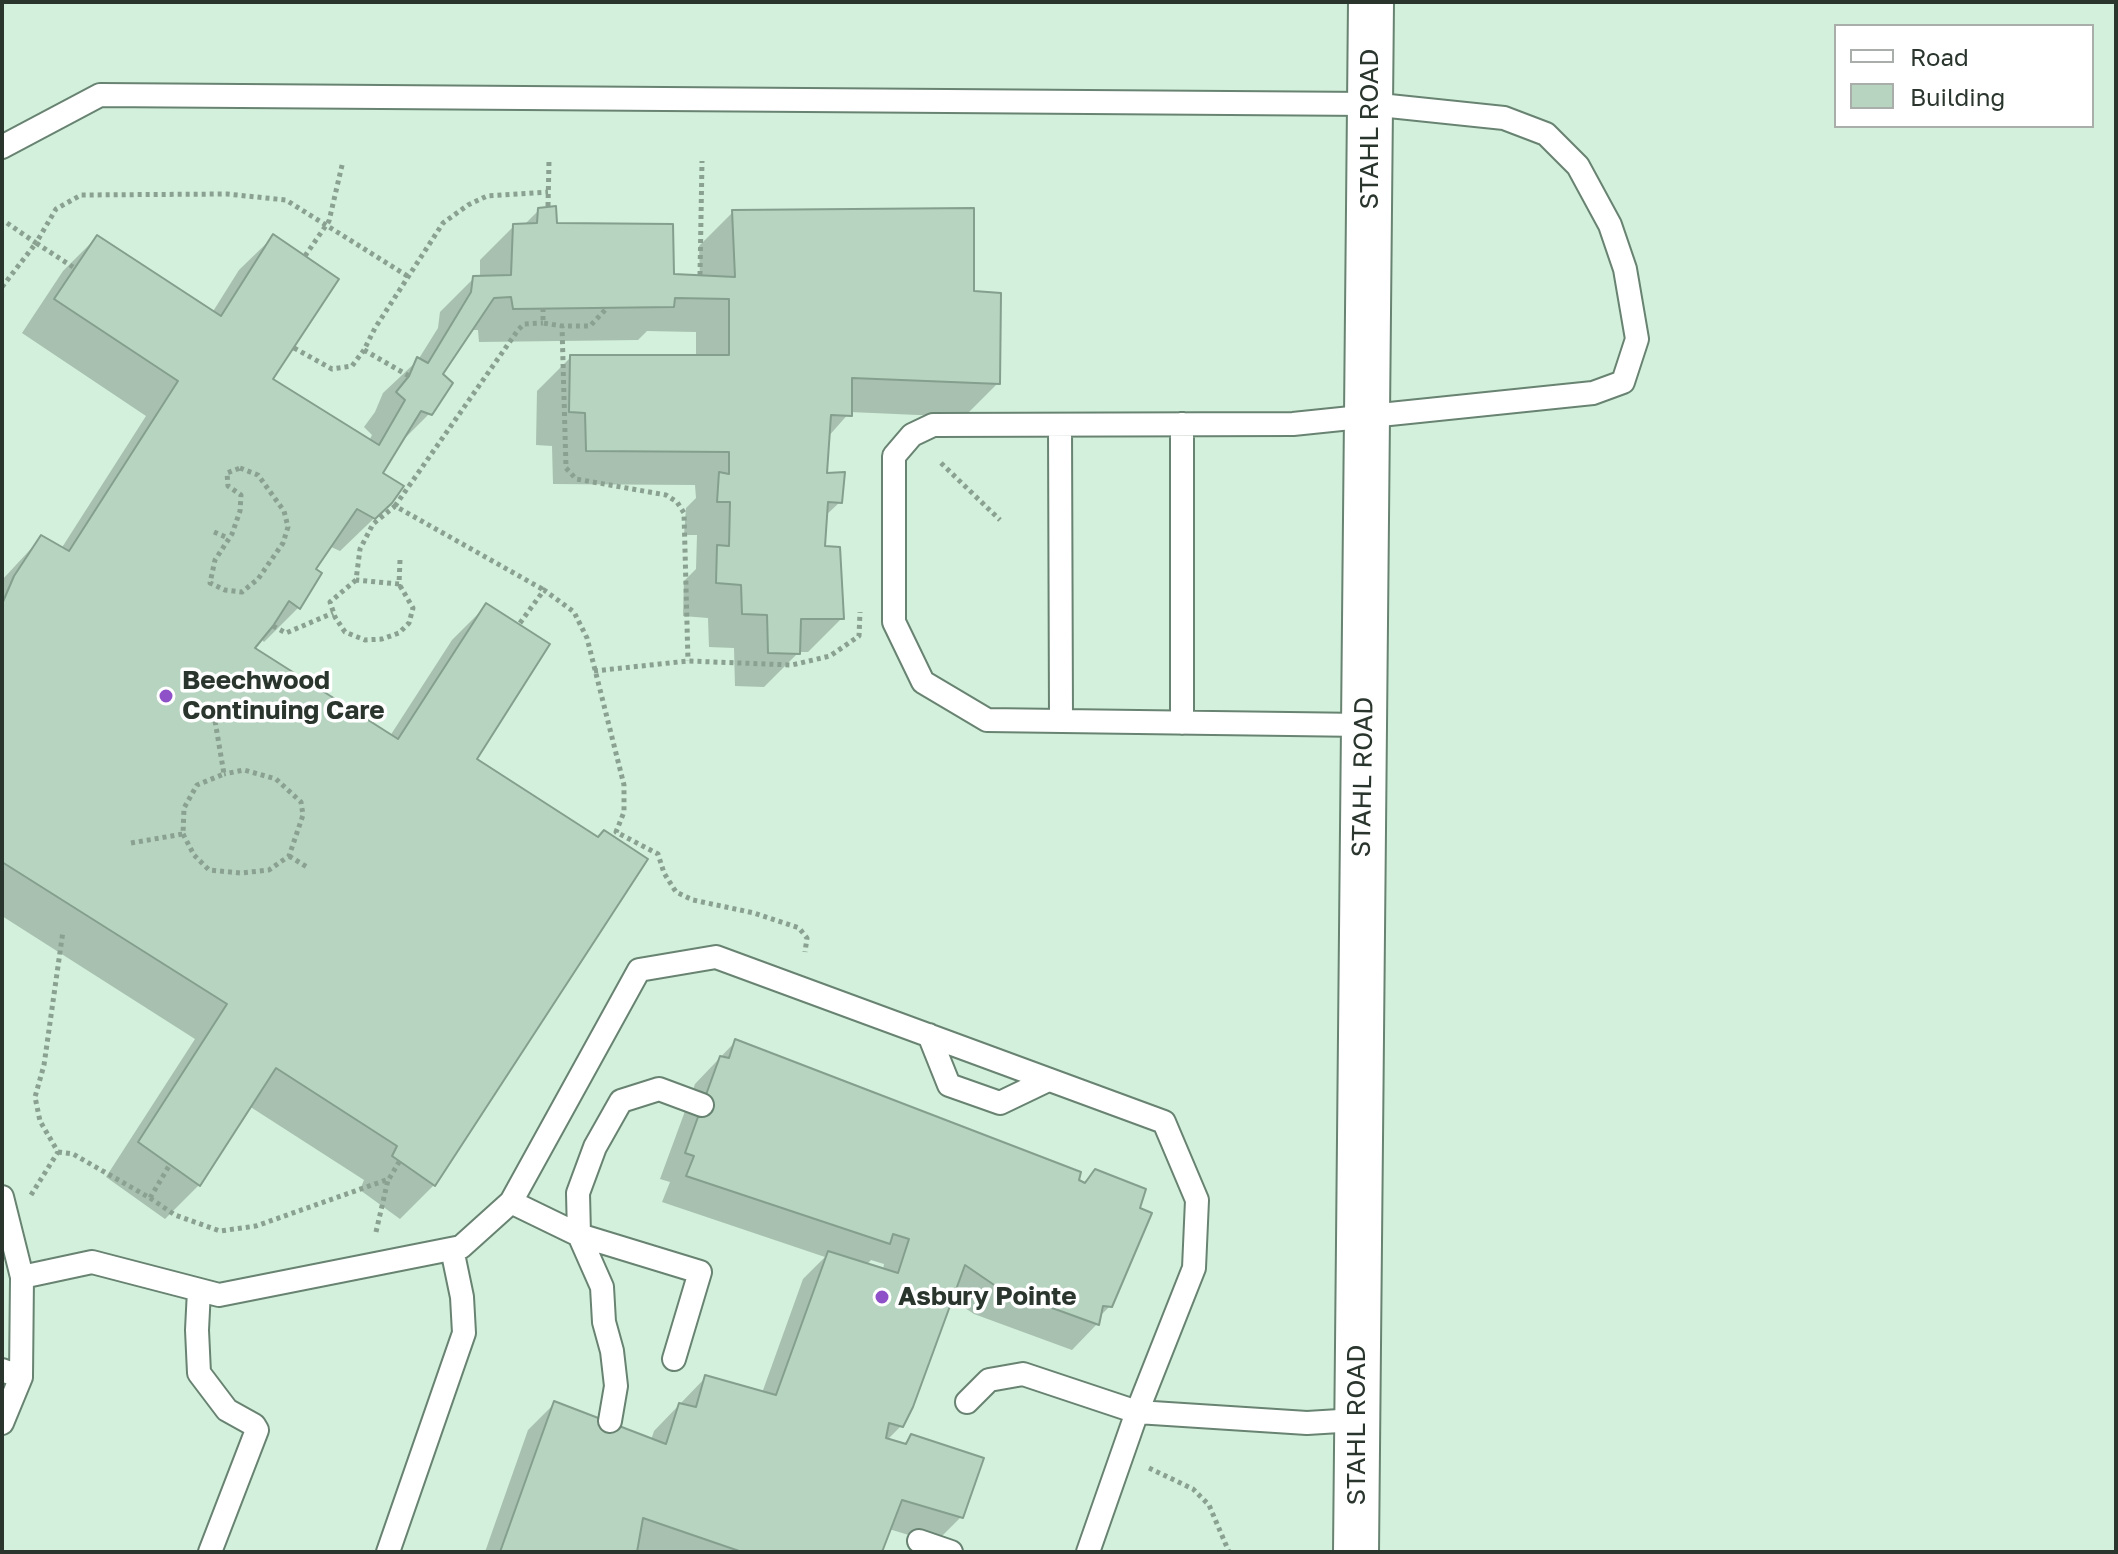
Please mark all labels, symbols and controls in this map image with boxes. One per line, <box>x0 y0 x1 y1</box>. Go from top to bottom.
legend <box>1834 24 2094 128</box>
text: Road <box>1910 42 1969 71</box>
street label: STAHL ROAD <box>1354 49 1386 209</box>
text: Building <box>1910 82 2005 111</box>
place label: Beechwood Continuing Care <box>182 665 384 726</box>
marker: Beechwood Continuing Care <box>157 687 175 705</box>
street label: STAHL ROAD <box>1346 696 1380 858</box>
place label: Asbury Pointe <box>898 1281 1077 1313</box>
marker: Asbury Pointe <box>873 1288 891 1306</box>
street label: STAHL ROAD <box>1341 1345 1373 1505</box>

